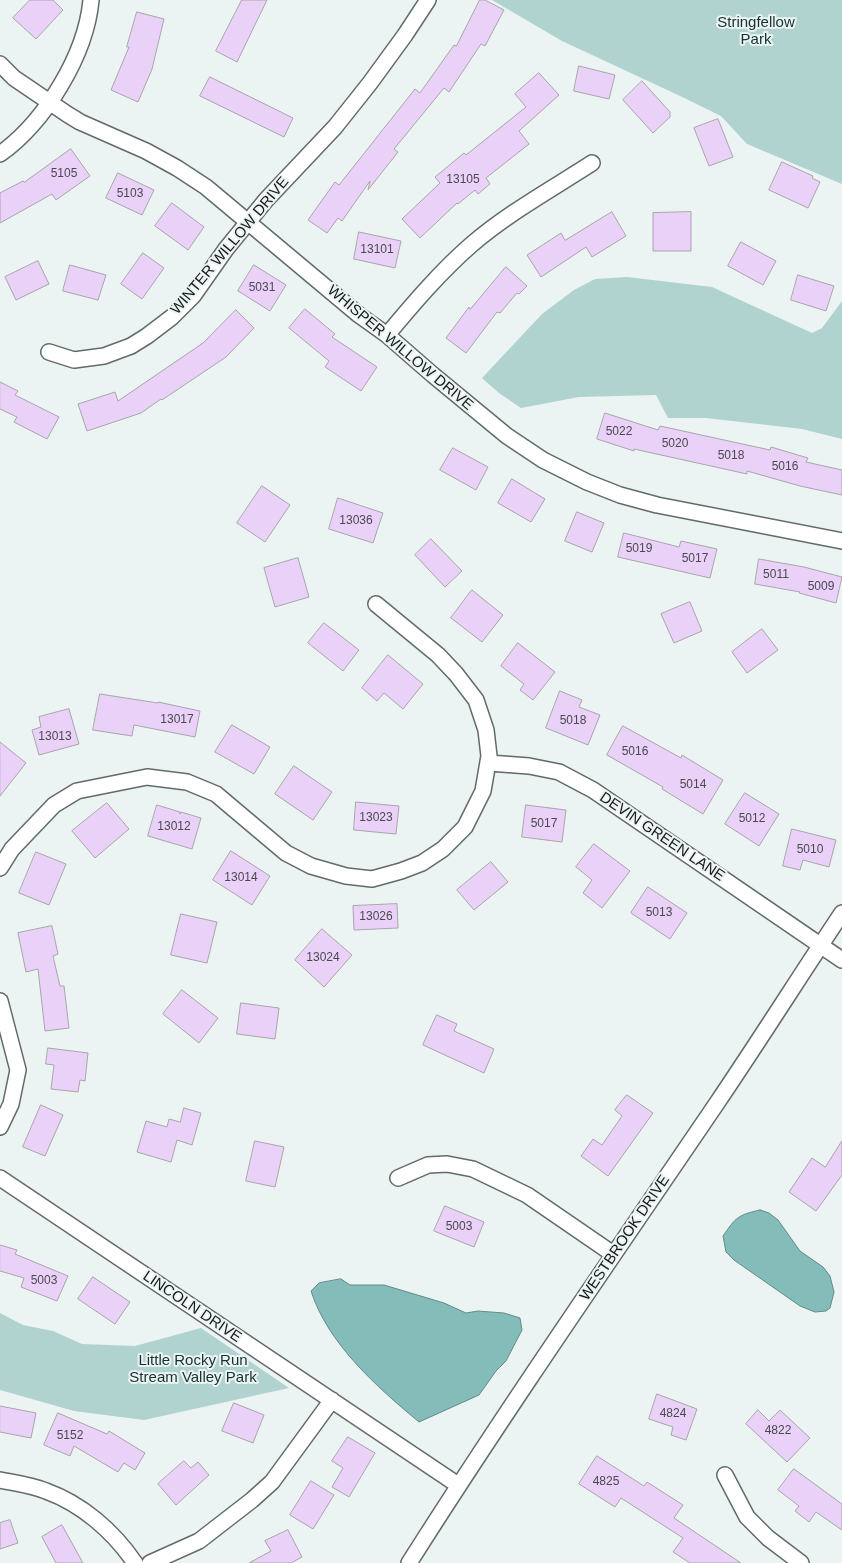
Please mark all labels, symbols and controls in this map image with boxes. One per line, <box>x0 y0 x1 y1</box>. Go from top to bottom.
park label: Stringfellow Park <box>717 14 795 49</box>
house number: 5105 <box>51 167 77 181</box>
house number: 13105 <box>446 173 480 187</box>
street label: WINTER WILLOW DRIVE <box>167 174 293 318</box>
house number: 5103 <box>117 187 143 201</box>
house number: 13101 <box>360 243 394 257</box>
house number: 5031 <box>249 281 275 295</box>
street label: WHISPER WILLOW DRIVE <box>323 282 477 414</box>
house number: 5022 <box>606 425 632 439</box>
house number: 5020 <box>662 437 688 451</box>
house number: 5018 <box>718 449 744 463</box>
house number: 5016 <box>772 460 798 474</box>
house number: 13036 <box>339 514 373 528</box>
house number: 5019 <box>626 542 652 556</box>
house number: 5017 <box>682 552 708 566</box>
house number: 5011 <box>763 568 789 582</box>
house number: 5009 <box>808 580 834 594</box>
house number: 13017 <box>160 713 194 727</box>
house number: 5018 <box>560 714 586 728</box>
house number: 13013 <box>38 730 72 744</box>
house number: 5016 <box>622 745 648 759</box>
house number: 5014 <box>680 778 706 792</box>
street label: DEVIN GREEN LANE <box>596 789 728 885</box>
house number: 13023 <box>359 811 393 825</box>
house number: 5012 <box>739 812 765 826</box>
house number: 5017 <box>531 817 557 831</box>
house number: 13012 <box>157 820 191 834</box>
house number: 5010 <box>797 843 823 857</box>
house number: 13014 <box>224 871 258 885</box>
house number: 5013 <box>646 906 672 920</box>
house number: 13026 <box>359 910 393 924</box>
house number: 13024 <box>306 951 340 965</box>
street label: WESTBROOK DRIVE <box>576 1172 674 1304</box>
house number: 5003 <box>446 1220 472 1234</box>
street label: LINCOLN DRIVE <box>139 1267 245 1347</box>
house number: 5003 <box>31 1274 57 1288</box>
park label: Little Rocky Run Stream Valley Park <box>129 1352 257 1387</box>
house number: 4824 <box>660 1407 686 1421</box>
house number: 4822 <box>765 1424 791 1438</box>
house number: 5152 <box>57 1429 83 1443</box>
house number: 4825 <box>593 1475 619 1489</box>

